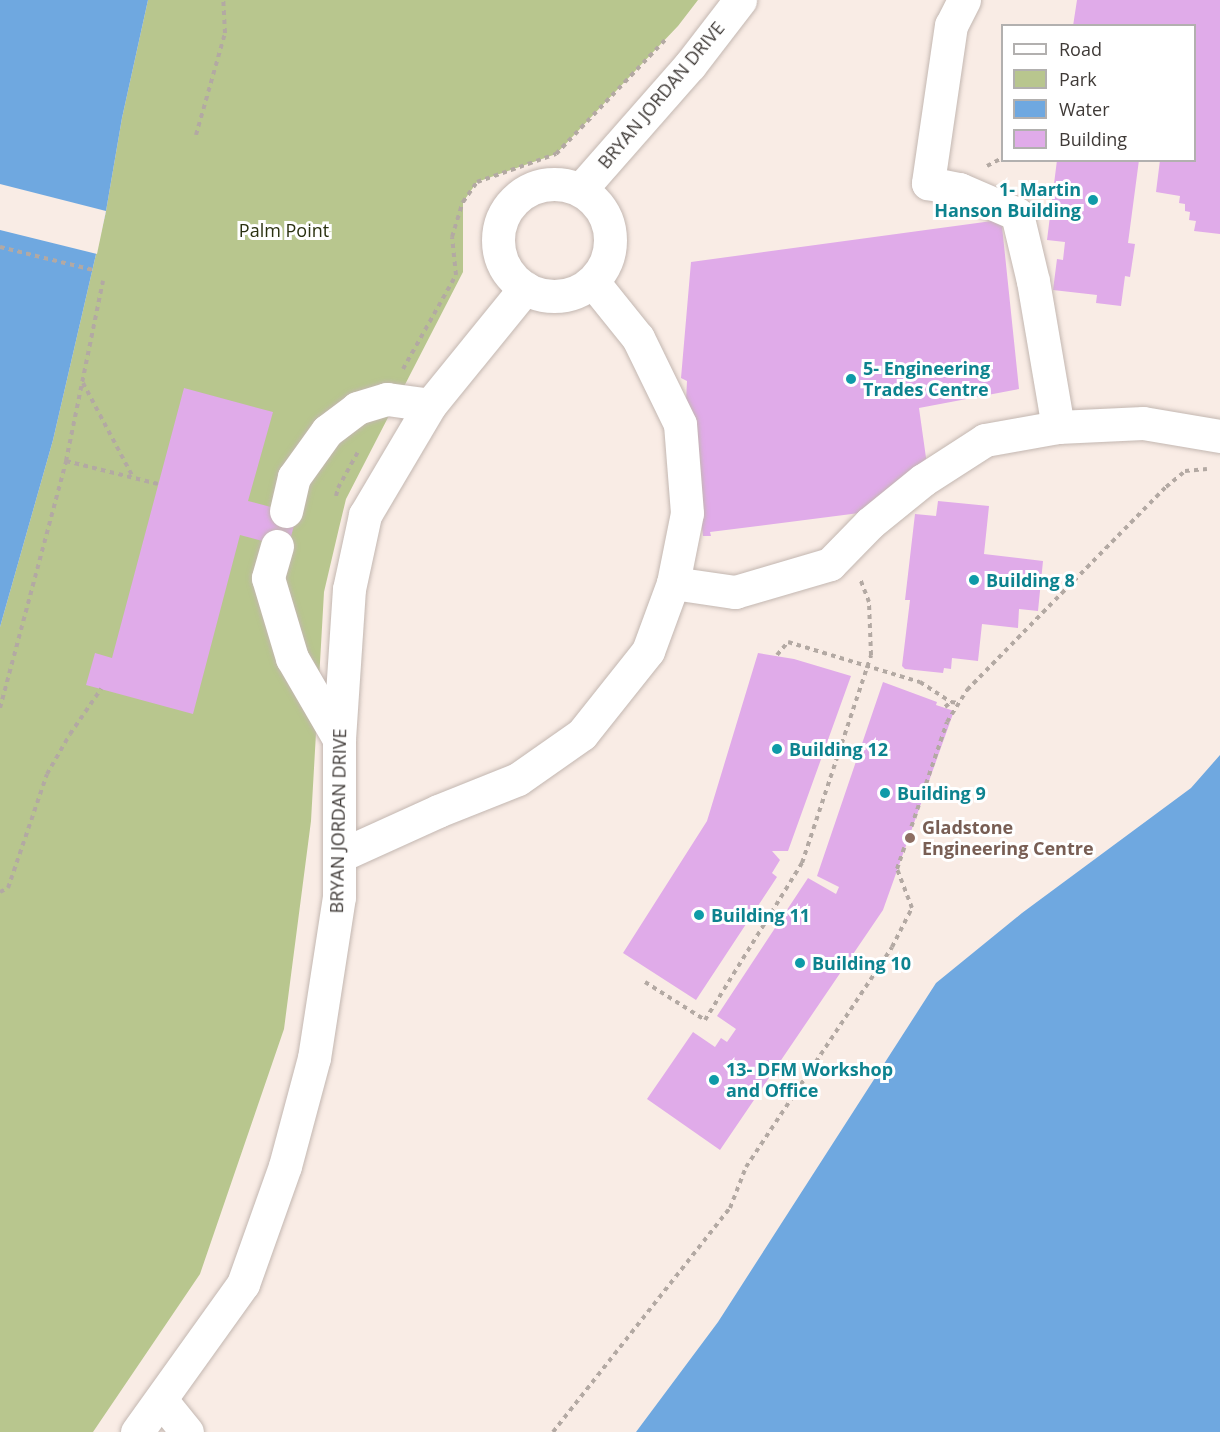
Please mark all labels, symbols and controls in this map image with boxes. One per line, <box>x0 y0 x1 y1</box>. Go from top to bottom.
street label: BRYAN JORDAN DRIVE <box>593 17 729 173</box>
legend <box>1001 24 1196 162</box>
text: Road <box>1059 37 1102 61</box>
text: Park <box>1059 67 1097 91</box>
text: Water <box>1059 97 1110 121</box>
text: Building <box>1059 127 1127 151</box>
place label: 1- Martin Hanson Building <box>934 179 1081 222</box>
marker: 1- Martin Hanson Building <box>1086 193 1100 207</box>
park label: Palm Point <box>239 219 329 241</box>
place label: 5- Engineering Trades Centre <box>863 358 990 400</box>
marker: 5- Engineering Trades Centre <box>844 372 858 386</box>
place label: Building 8 <box>986 569 1075 591</box>
marker: Building 8 <box>967 573 981 587</box>
street label: BRYAN JORDAN DRIVE <box>326 728 350 914</box>
place label: Building 12 <box>789 738 888 760</box>
marker: Building 12 <box>770 742 784 756</box>
place label: Building 9 <box>897 782 986 804</box>
marker: Building 9 <box>878 786 892 800</box>
place label: Gladstone Engineering Centre <box>922 817 1094 860</box>
marker: Gladstone Engineering Centre <box>903 831 917 845</box>
place label: Building 11 <box>711 904 810 926</box>
marker: Building 11 <box>692 908 706 922</box>
place label: Building 10 <box>812 952 911 974</box>
marker: Building 10 <box>793 956 807 970</box>
place label: 13- DFM Workshop and Office <box>726 1059 893 1102</box>
marker: 13- DFM Workshop and Office <box>707 1073 721 1087</box>

